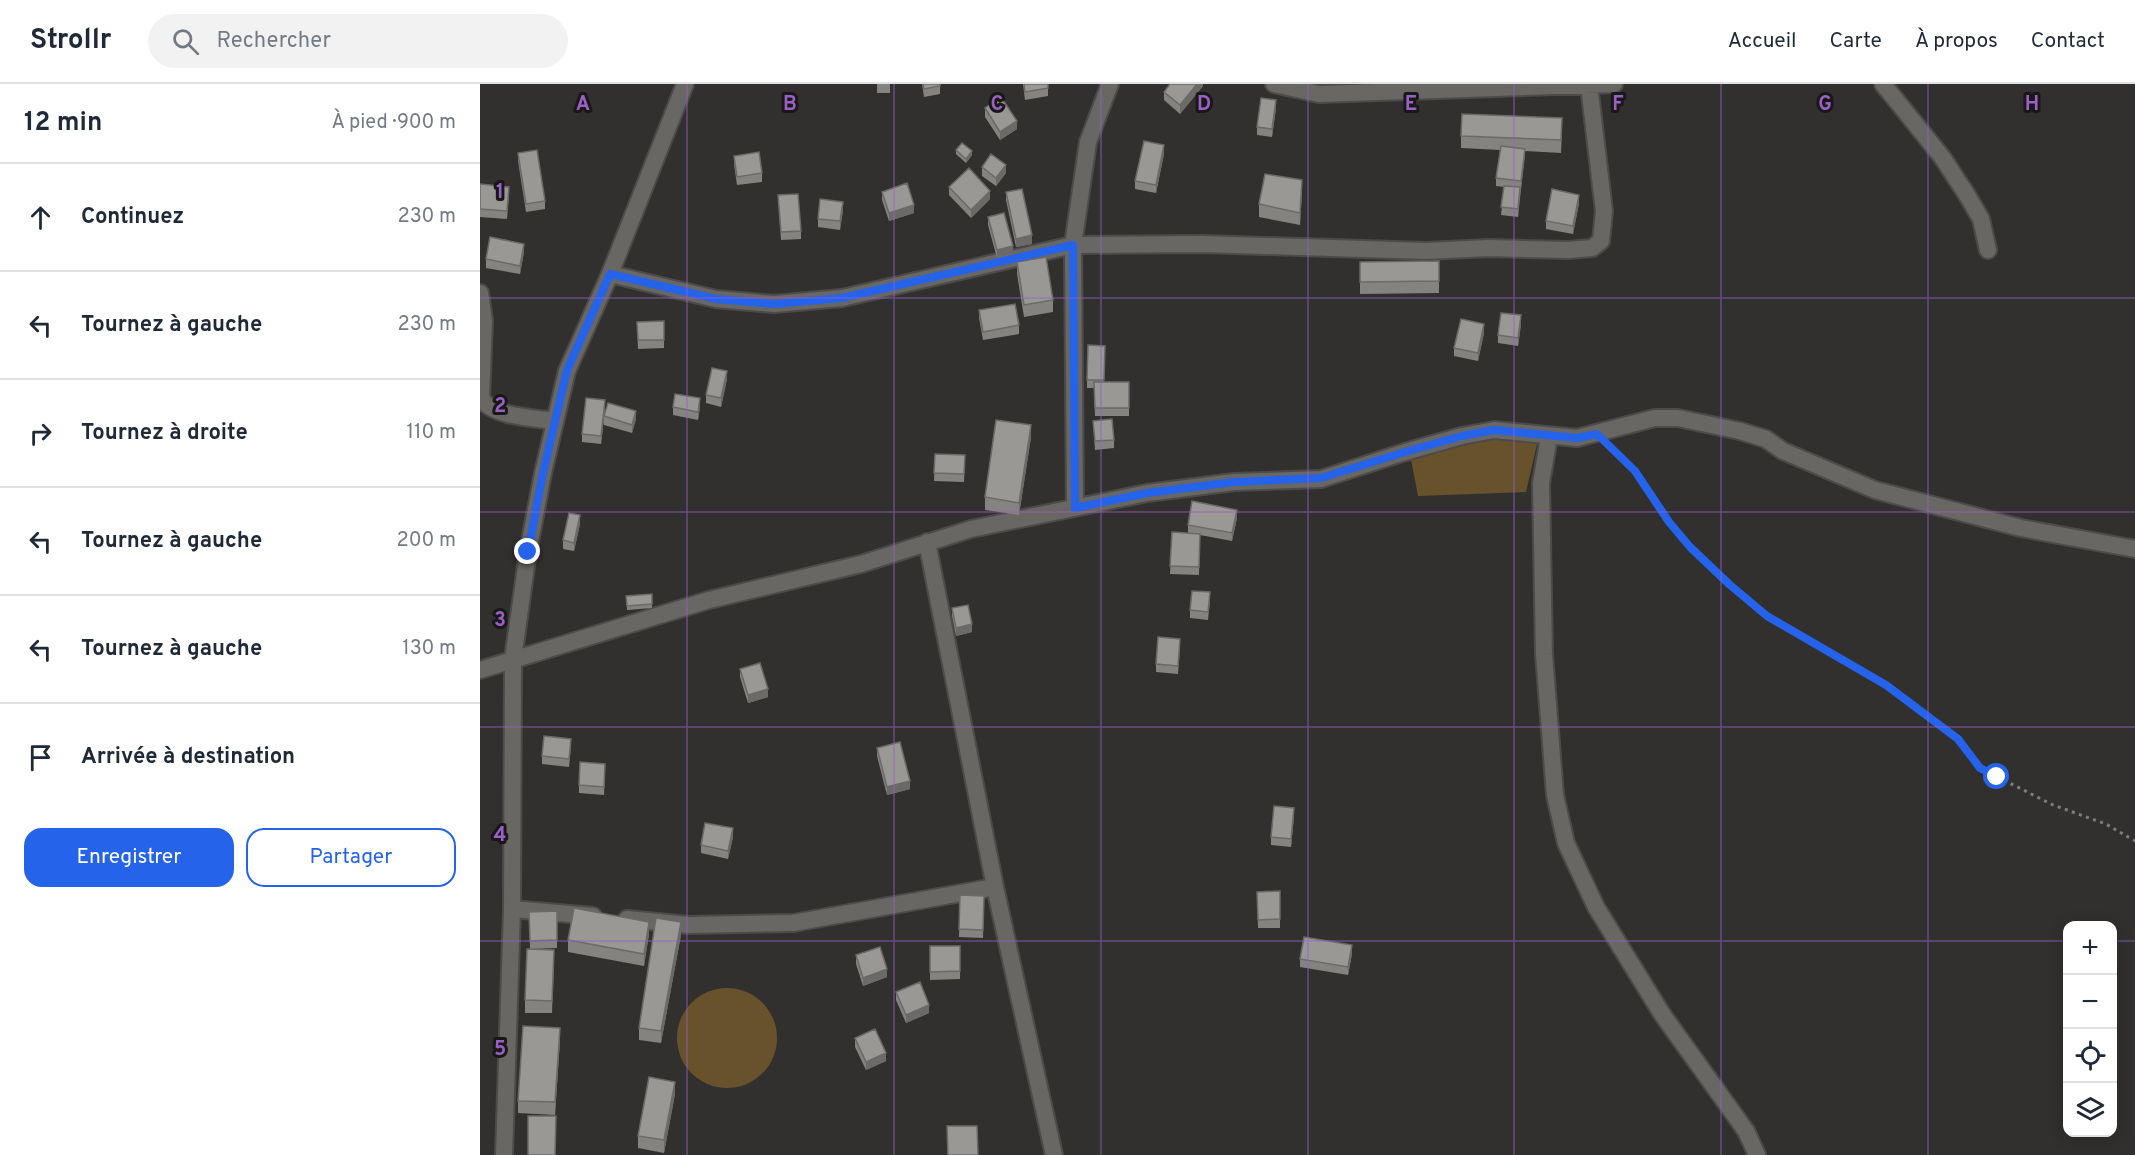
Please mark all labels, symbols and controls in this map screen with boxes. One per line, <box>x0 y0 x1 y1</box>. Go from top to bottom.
search box <box>148 14 568 68</box>
text: Strollr <box>30 23 112 59</box>
icon: search <box>169 25 202 58</box>
text: Rechercher <box>217 28 331 55</box>
text: Accueil <box>1728 28 1797 55</box>
text: Carte <box>1830 28 1882 55</box>
text: À propos <box>1915 28 1998 55</box>
text: Contact <box>2031 28 2105 55</box>
text: A <box>576 92 590 118</box>
text: B <box>783 92 797 118</box>
text: C <box>991 92 1003 118</box>
text: D <box>1197 92 1211 118</box>
text: E <box>1405 92 1417 118</box>
text: F <box>1612 92 1624 118</box>
text: G <box>1818 92 1832 118</box>
text: H <box>2025 92 2039 118</box>
text: 12 min <box>24 107 102 140</box>
text: À pied · 900 m <box>331 110 456 136</box>
text: 1 <box>496 180 504 206</box>
icon: ahead <box>24 201 57 234</box>
text: Continuez <box>81 204 184 231</box>
text: 230 m <box>397 204 456 230</box>
icon: left <box>24 309 57 342</box>
text: Tournez à gauche <box>81 312 262 339</box>
text: 230 m <box>397 312 456 338</box>
text: 2 <box>494 394 506 420</box>
icon: right <box>24 417 57 450</box>
text: Tournez à droite <box>81 420 248 447</box>
text: 110 m <box>407 420 456 446</box>
icon: left <box>24 525 57 558</box>
text: Tournez à gauche <box>81 528 262 555</box>
text: 200 m <box>397 528 456 554</box>
route end <box>514 538 540 564</box>
text: 3 <box>494 608 506 634</box>
icon: left <box>24 633 57 666</box>
text: Tournez à gauche <box>81 636 262 663</box>
text: 130 m <box>402 636 456 662</box>
icon: arrive <box>24 741 57 774</box>
text: Arrivée à destination <box>81 744 295 771</box>
route start <box>1983 763 2009 789</box>
text: 4 <box>494 823 506 849</box>
button: Enregistrer <box>24 828 234 887</box>
button: Partager <box>246 828 456 887</box>
map controls <box>2063 921 2117 1137</box>
button: + <box>2063 921 2117 975</box>
button: − <box>2063 975 2117 1029</box>
button: locate <box>2063 1029 2117 1083</box>
text: 5 <box>494 1037 506 1063</box>
button: layers <box>2063 1083 2117 1137</box>

